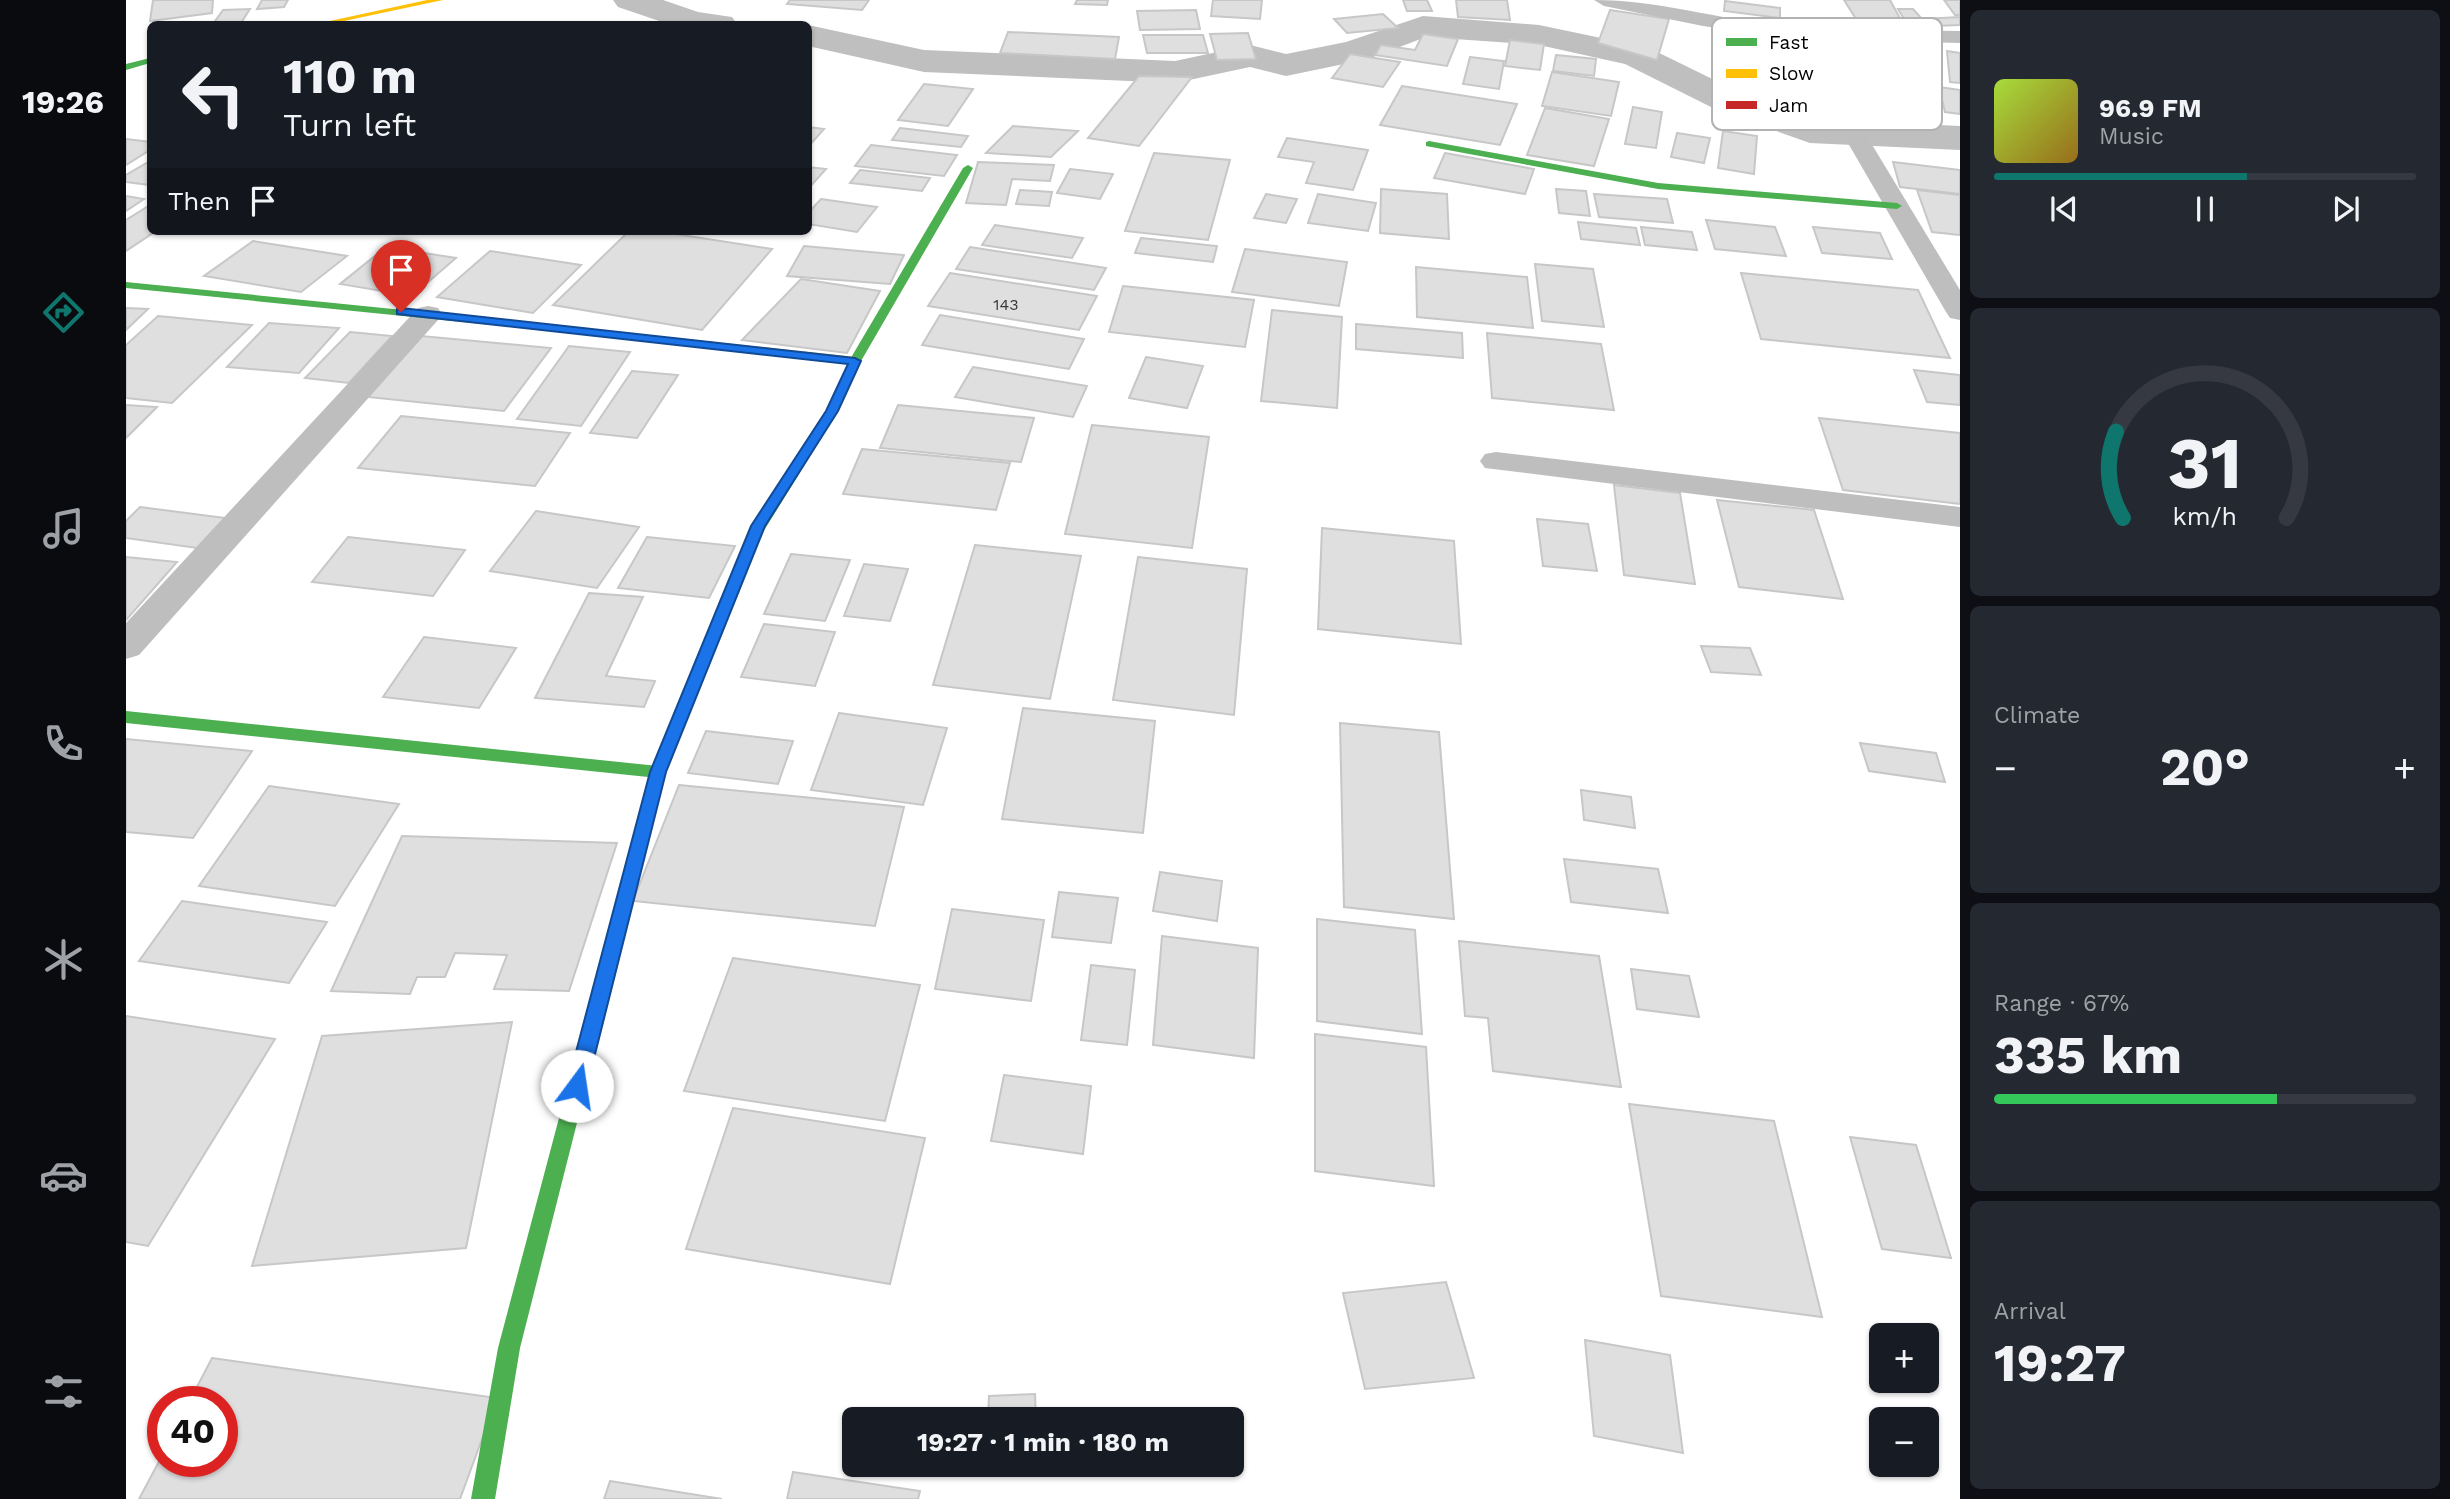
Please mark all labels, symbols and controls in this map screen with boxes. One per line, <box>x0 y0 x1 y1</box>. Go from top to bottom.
legend <box>1712 18 1942 130</box>
text: Fast <box>1769 31 1808 54</box>
text: 110 m <box>283 47 417 105</box>
icon: left <box>168 49 259 140</box>
text: Slow <box>1769 62 1814 85</box>
text: 19:26 <box>22 83 104 121</box>
text: 96.9 FM <box>2099 93 2202 123</box>
text: Jam <box>1769 94 1808 117</box>
text: Turn left <box>283 106 416 144</box>
text: Music <box>2099 123 2164 150</box>
icon: arrive <box>244 182 282 220</box>
text: Then <box>168 186 230 216</box>
icon: previous <box>2045 190 2083 228</box>
icon: pause <box>2186 190 2224 228</box>
icon: next <box>2327 190 2365 228</box>
pin <box>371 240 431 312</box>
icon: arrive <box>382 251 420 289</box>
icon: directions <box>39 288 88 337</box>
house number: 143 <box>993 295 1019 314</box>
text: 31 <box>2168 420 2242 506</box>
text: km/h <box>2173 501 2237 530</box>
icon: music <box>39 504 88 553</box>
text: Climate <box>1994 702 2080 729</box>
icon: phone <box>39 719 88 768</box>
text: 20° <box>2160 737 2250 798</box>
text: − <box>1994 746 2017 790</box>
text: + <box>2393 746 2416 790</box>
icon: climate <box>39 935 88 984</box>
text: Range · 67% <box>1994 990 2129 1017</box>
text: 335 km <box>1994 1025 2182 1086</box>
position arrow <box>540 1049 614 1123</box>
icon: car <box>39 1151 88 1200</box>
text: Arrival <box>1994 1298 2066 1325</box>
map controls <box>1869 1323 1939 1477</box>
button: + <box>1869 1323 1939 1393</box>
text: 19:27 <box>1994 1333 2126 1394</box>
icon: filters <box>39 1367 88 1416</box>
speed limit sign: 40 <box>147 1386 238 1477</box>
button: − <box>1869 1407 1939 1477</box>
text: 19:27 · 1 min · 180 m <box>917 1427 1169 1457</box>

